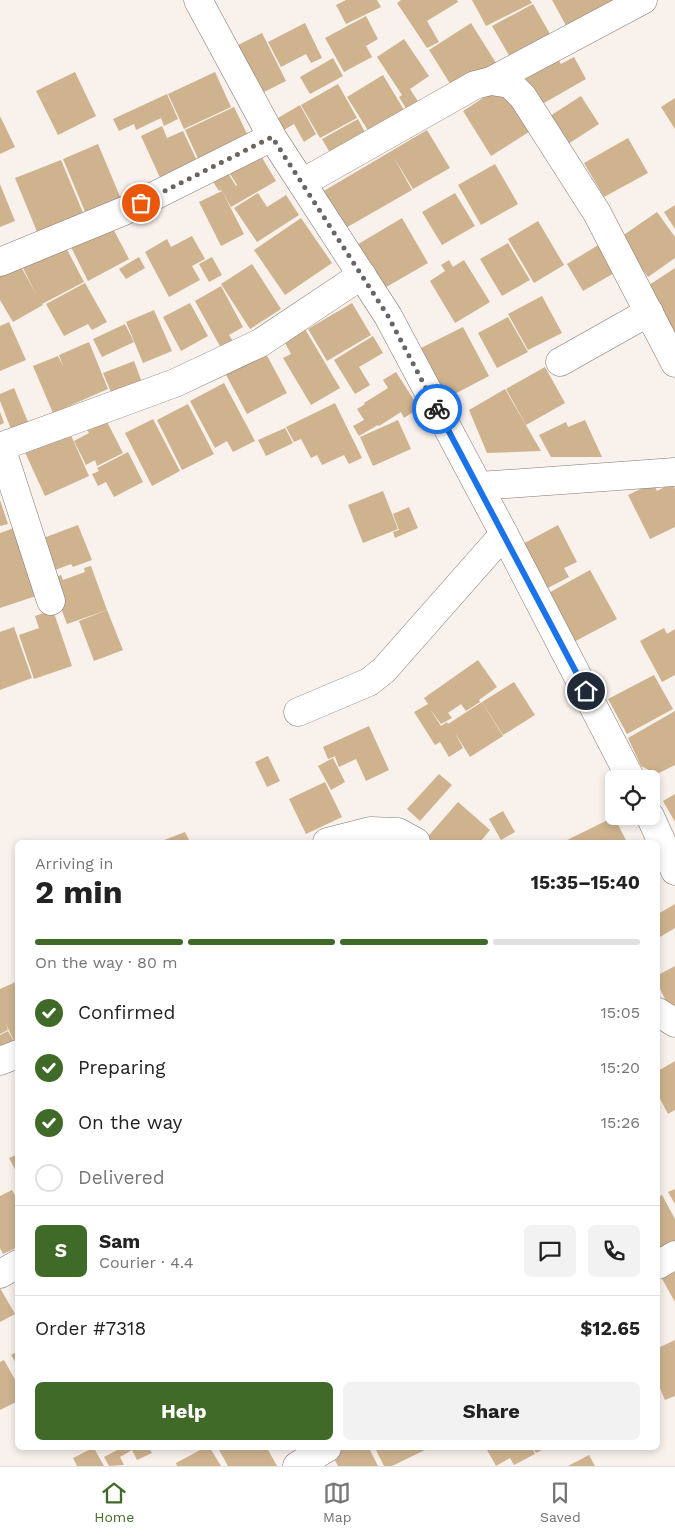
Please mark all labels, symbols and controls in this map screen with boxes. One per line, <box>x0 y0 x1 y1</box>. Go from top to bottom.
pin <box>120 182 162 224</box>
icon: bag <box>127 189 155 217</box>
courier <box>412 384 462 434</box>
icon: bike <box>423 395 451 423</box>
pin <box>565 670 607 712</box>
icon: home <box>572 677 600 705</box>
map controls <box>605 770 660 825</box>
button: locate <box>605 770 660 825</box>
text: Arriving in <box>35 854 113 873</box>
text: 15:35–15:40 <box>531 871 640 894</box>
text: 2 min <box>35 873 123 911</box>
text: On the way · 80 m <box>35 953 178 972</box>
icon: check <box>35 999 63 1027</box>
text: Confirmed <box>78 1001 175 1024</box>
text: 15:05 <box>600 1003 640 1022</box>
icon: check <box>35 1054 63 1082</box>
text: Preparing <box>78 1056 165 1079</box>
text: 15:20 <box>600 1058 640 1077</box>
icon: check <box>35 1109 63 1137</box>
text: On the way <box>78 1111 182 1134</box>
text: 15:26 <box>601 1113 640 1132</box>
text: Delivered <box>78 1166 165 1189</box>
button: chat <box>524 1225 576 1277</box>
button: phone <box>588 1225 640 1277</box>
text: Sam <box>99 1230 140 1253</box>
text: S <box>55 1239 67 1262</box>
text: Courier · 4.4 <box>99 1253 194 1272</box>
text: Order #7318 <box>35 1317 146 1340</box>
text: $12.65 <box>580 1317 640 1340</box>
button: Help <box>35 1382 333 1440</box>
button: Share <box>343 1382 640 1440</box>
tab: Home <box>94 1479 134 1525</box>
tab: Map <box>323 1479 351 1525</box>
tab: Saved <box>540 1479 581 1525</box>

